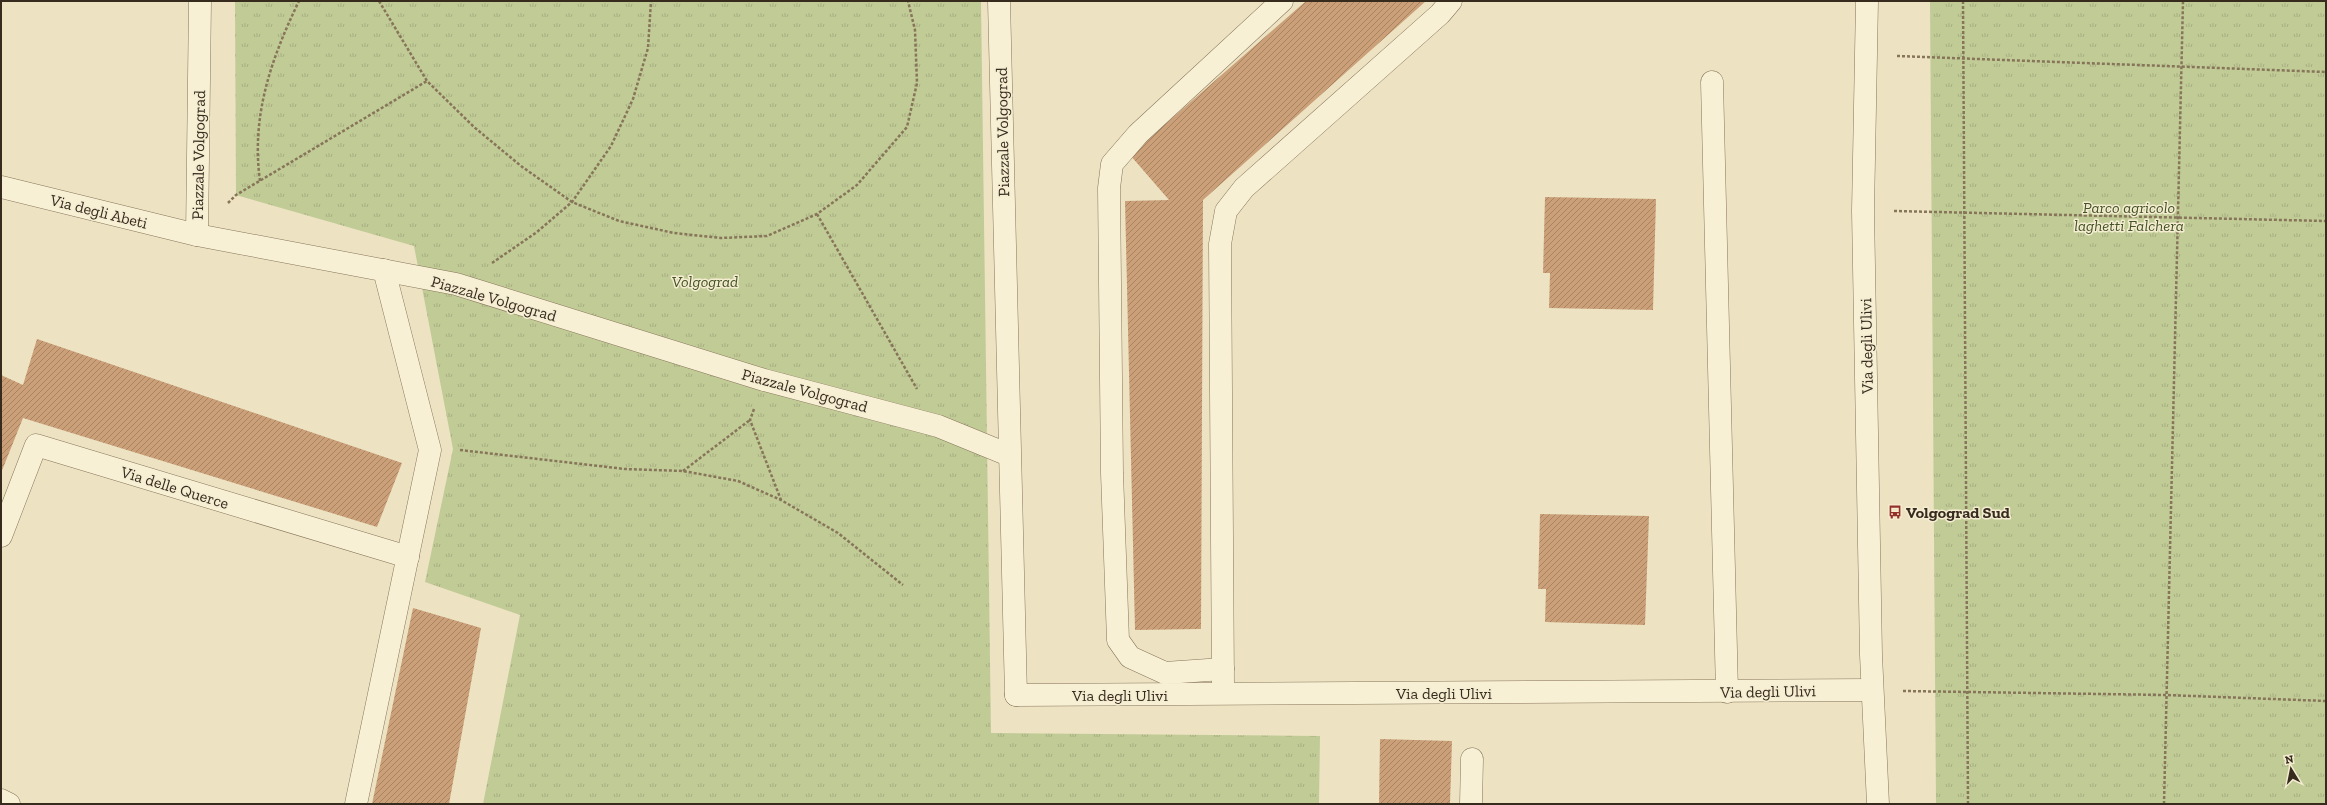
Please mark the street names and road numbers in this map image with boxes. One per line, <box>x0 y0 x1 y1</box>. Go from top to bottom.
street label: Piazzale Volgograd <box>992 67 1013 197</box>
street label: Piazzale Volgograd <box>188 90 209 220</box>
street label: Via degli Abeti <box>47 190 150 233</box>
street label: Piazzale Volgograd <box>429 271 559 326</box>
street label: Via degli Ulivi <box>1856 297 1877 395</box>
street label: Piazzale Volgograd <box>740 365 870 416</box>
street label: Via delle Querce <box>118 462 231 513</box>
street label: Via degli Ulivi <box>1719 681 1817 702</box>
street label: Via degli Ulivi <box>1395 684 1493 703</box>
street label: Via degli Ulivi <box>1071 686 1169 705</box>

